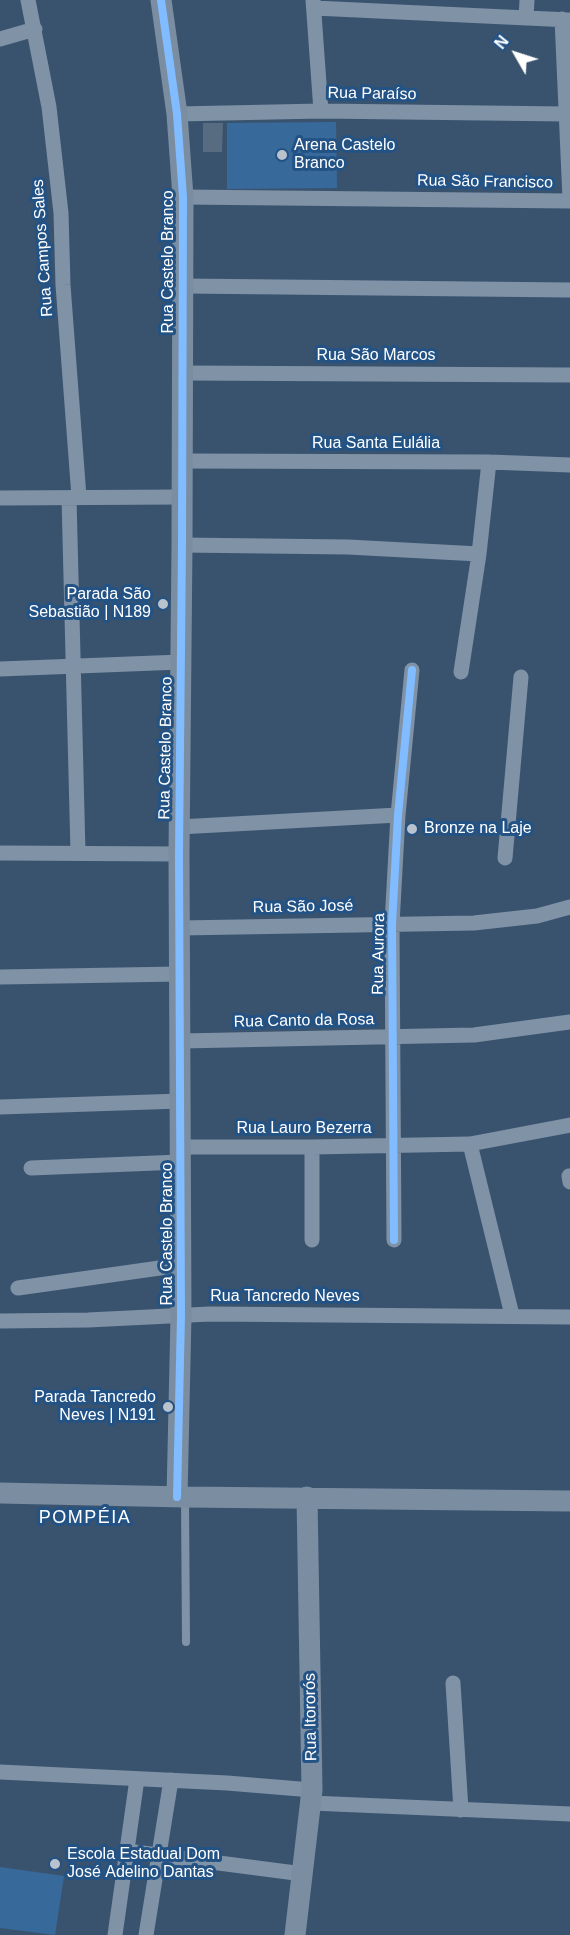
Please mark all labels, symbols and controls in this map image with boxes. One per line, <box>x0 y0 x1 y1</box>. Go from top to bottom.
north arrow <box>486 24 546 84</box>
text: N <box>491 33 512 52</box>
street label: Rua Paraíso <box>327 84 417 104</box>
place label: Arena Castelo Branco <box>294 136 395 174</box>
marker: Arena Castelo Branco <box>275 148 289 162</box>
street label: Rua São Francisco <box>417 171 553 193</box>
street label: Rua Campos Sales <box>29 179 57 317</box>
street label: Rua Castelo Branco <box>159 190 179 334</box>
street label: Rua São Marcos <box>316 346 436 366</box>
street label: Rua Santa Eulália <box>312 434 440 454</box>
place label: Parada São Sebastião | N189 <box>29 585 151 623</box>
marker: Parada São Sebastião | N189 <box>156 597 170 611</box>
street label: Rua Castelo Branco <box>155 676 177 820</box>
place label: Bronze na Laje <box>424 819 532 839</box>
marker: Bronze na Laje <box>405 822 419 836</box>
street label: Rua São José <box>253 897 353 917</box>
street label: Rua Aurora <box>369 913 389 995</box>
street label: Rua Canto da Rosa <box>234 1010 374 1032</box>
street label: Rua Lauro Bezerra <box>236 1119 372 1139</box>
street label: Rua Castelo Branco <box>158 1162 178 1306</box>
street label: Rua Tancredo Neves <box>210 1287 360 1307</box>
place label: Parada Tancredo Neves | N191 <box>34 1388 156 1426</box>
marker: Parada Tancredo Neves | N191 <box>161 1400 175 1414</box>
district label: POMPÉIA <box>39 1507 131 1529</box>
street label: Rua Itororós <box>301 1673 321 1761</box>
place label: Escola Estadual Dom José Adelino Dantas <box>67 1845 220 1883</box>
marker: Escola Estadual Dom José Adelino Dantas <box>48 1857 62 1871</box>

